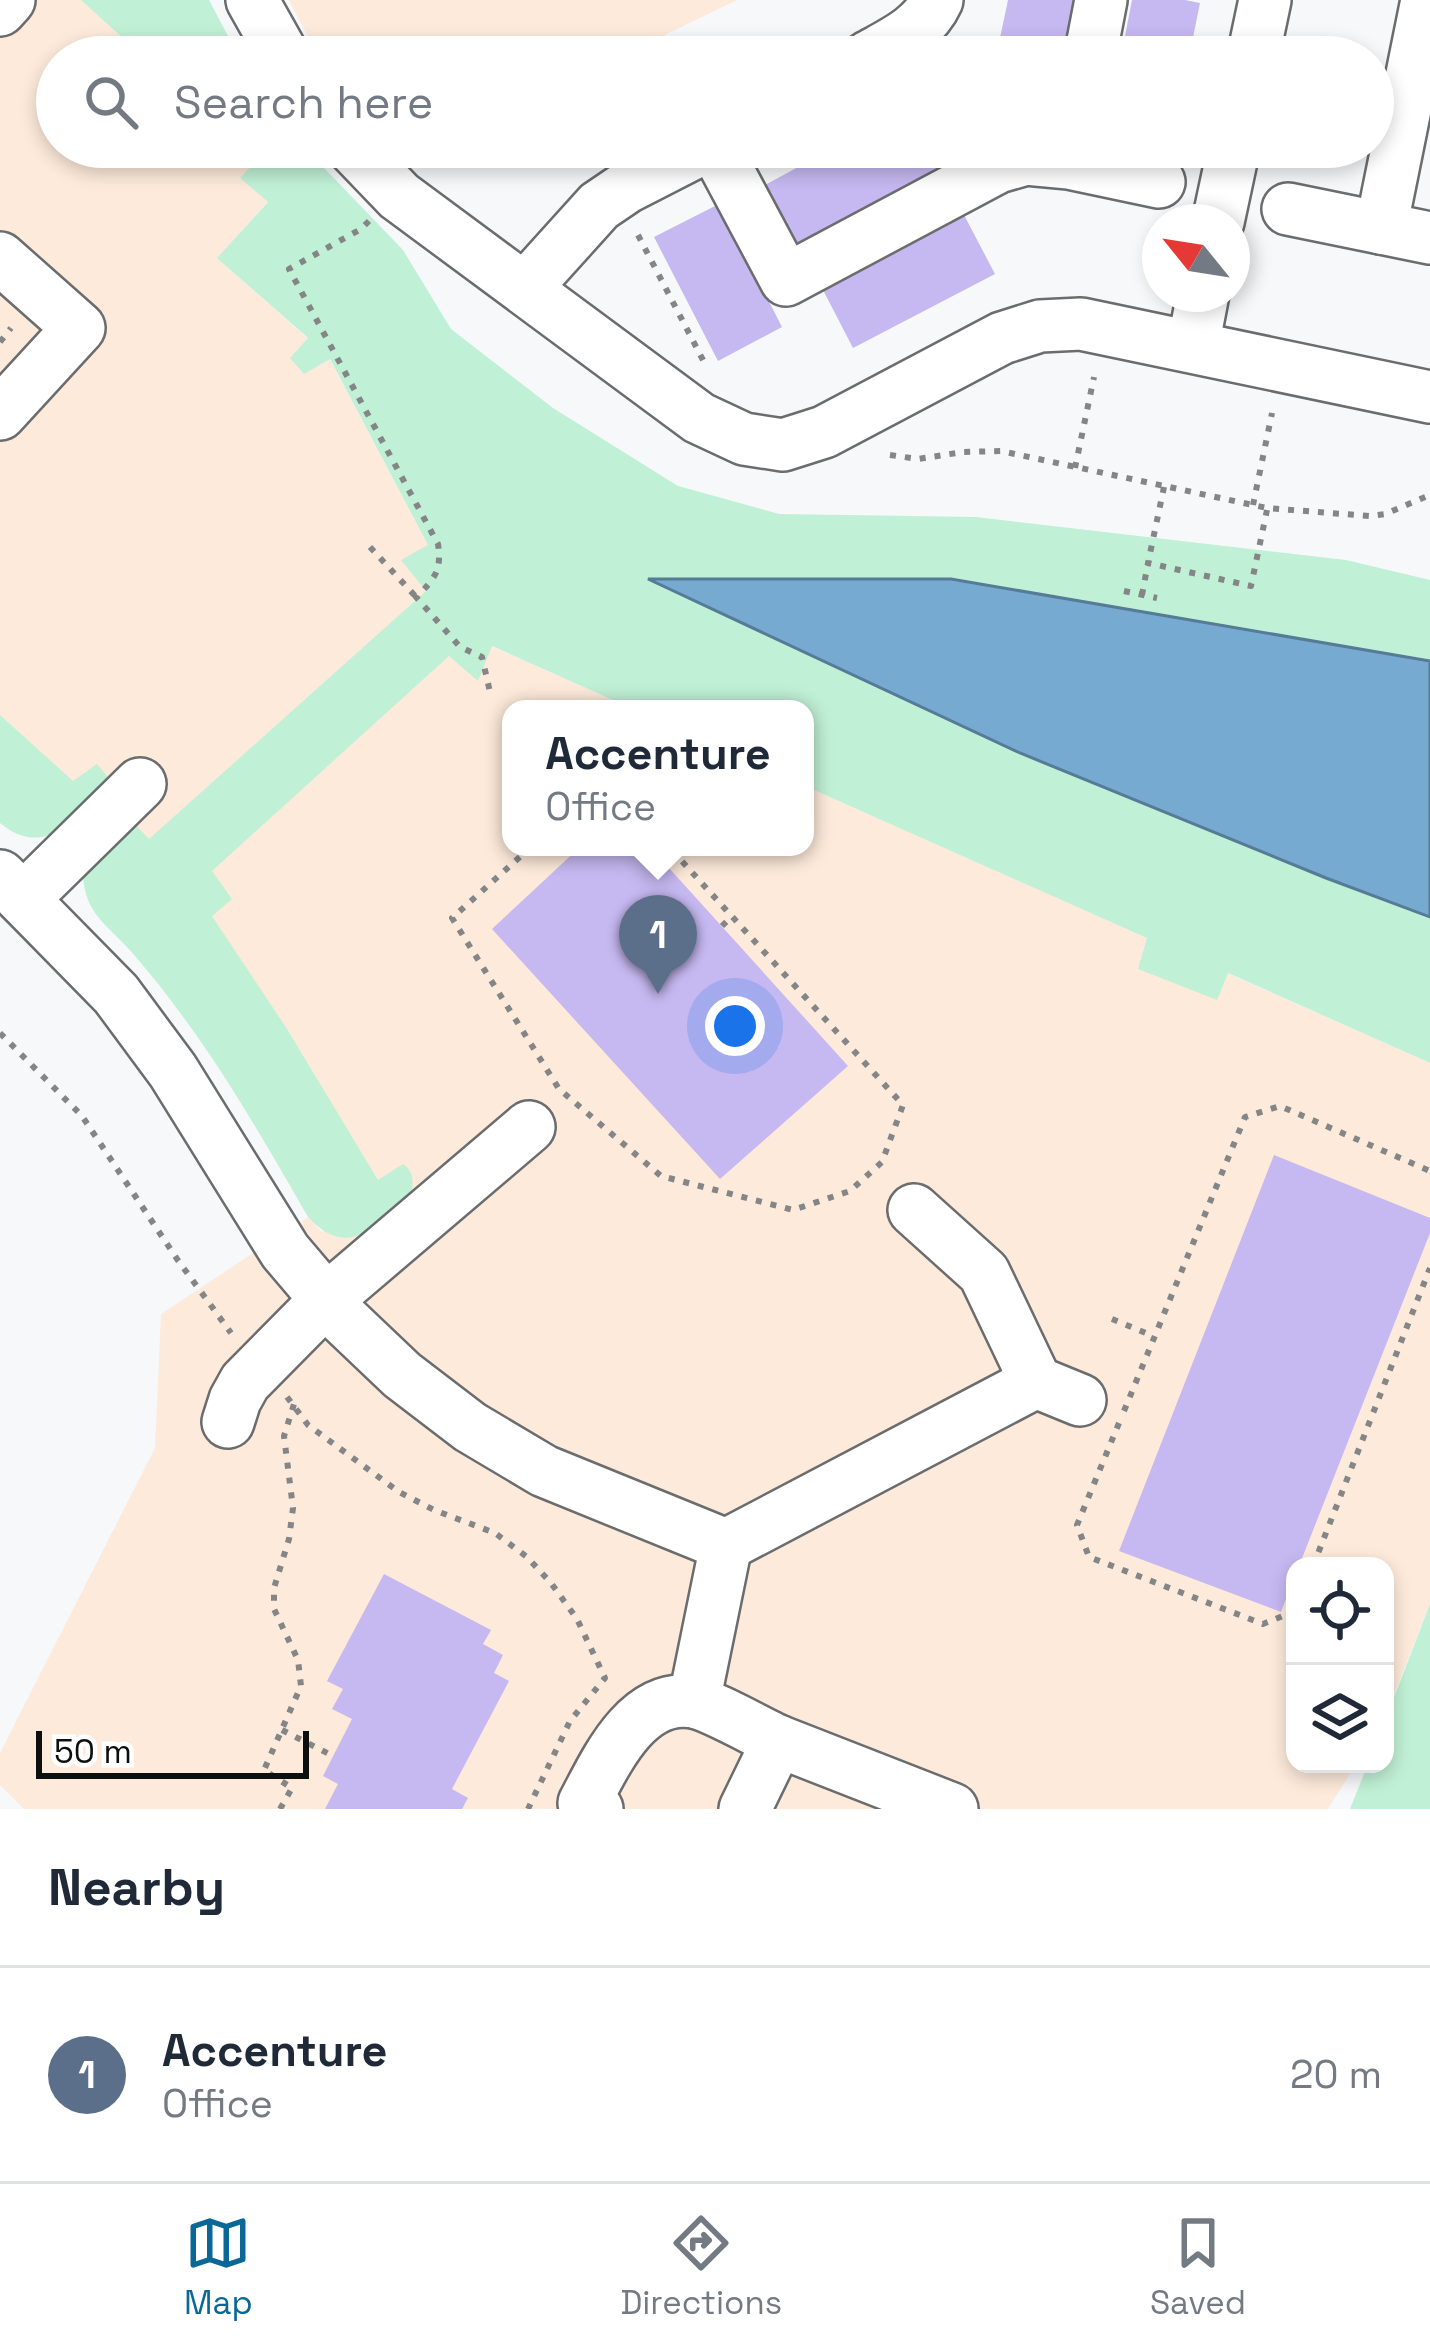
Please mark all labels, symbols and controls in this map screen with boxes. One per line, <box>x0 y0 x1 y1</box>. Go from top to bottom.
search box <box>36 36 1394 168</box>
icon: search <box>78 69 144 135</box>
text: Search here <box>174 74 433 131</box>
north arrow <box>1142 204 1250 312</box>
popup <box>502 700 814 856</box>
text: Accenture <box>545 725 771 782</box>
text: Office <box>545 782 656 831</box>
pin: 1 <box>619 895 697 994</box>
your location <box>705 996 765 1056</box>
map controls <box>1286 1557 1394 1773</box>
button: locate <box>1286 1557 1394 1665</box>
button: layers <box>1286 1665 1394 1773</box>
scale bar <box>36 1725 309 1778</box>
text: 50 m <box>54 1731 132 1773</box>
text: Nearby <box>48 1855 225 1920</box>
text: Accenture <box>162 2022 388 2079</box>
text: 1 <box>78 2050 96 2099</box>
text: 20 m <box>1290 2050 1382 2099</box>
text: Office <box>162 2079 273 2128</box>
tab: Map <box>184 2210 253 2324</box>
tab: Directions <box>620 2210 782 2324</box>
tab: Saved <box>1150 2210 1246 2324</box>

